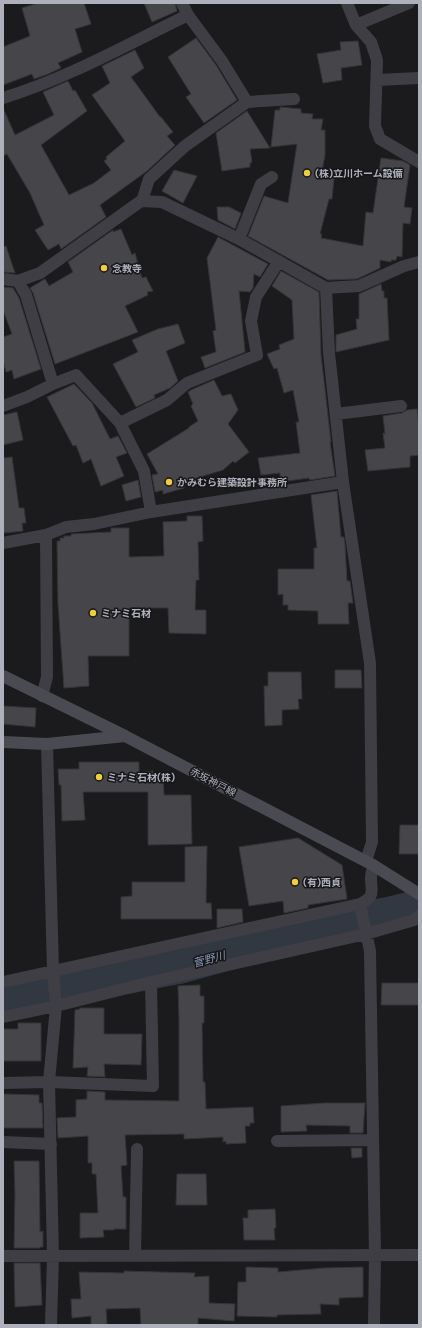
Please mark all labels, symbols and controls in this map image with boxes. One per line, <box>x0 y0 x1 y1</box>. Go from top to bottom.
place label: (株)立川ホーム設備 <box>315 167 403 180</box>
marker: (株)立川ホーム設備 <box>302 168 312 178</box>
place label: 念教寺 <box>112 262 142 275</box>
marker: 念教寺 <box>99 263 109 273</box>
place label: かみむら建築設計事務所 <box>177 476 287 489</box>
marker: かみむら建築設計事務所 <box>164 477 174 487</box>
place label: ミナミ石材 <box>101 607 151 620</box>
marker: ミナミ石材 <box>88 608 98 618</box>
street label: 赤坂神戸線 <box>188 765 238 799</box>
place label: ミナミ石材(株) <box>107 771 175 784</box>
marker: ミナミ石材(株) <box>94 772 104 782</box>
place label: (有)西貞 <box>303 876 341 889</box>
marker: (有)西貞 <box>290 877 300 887</box>
water label: 菅野川 <box>191 948 228 970</box>

